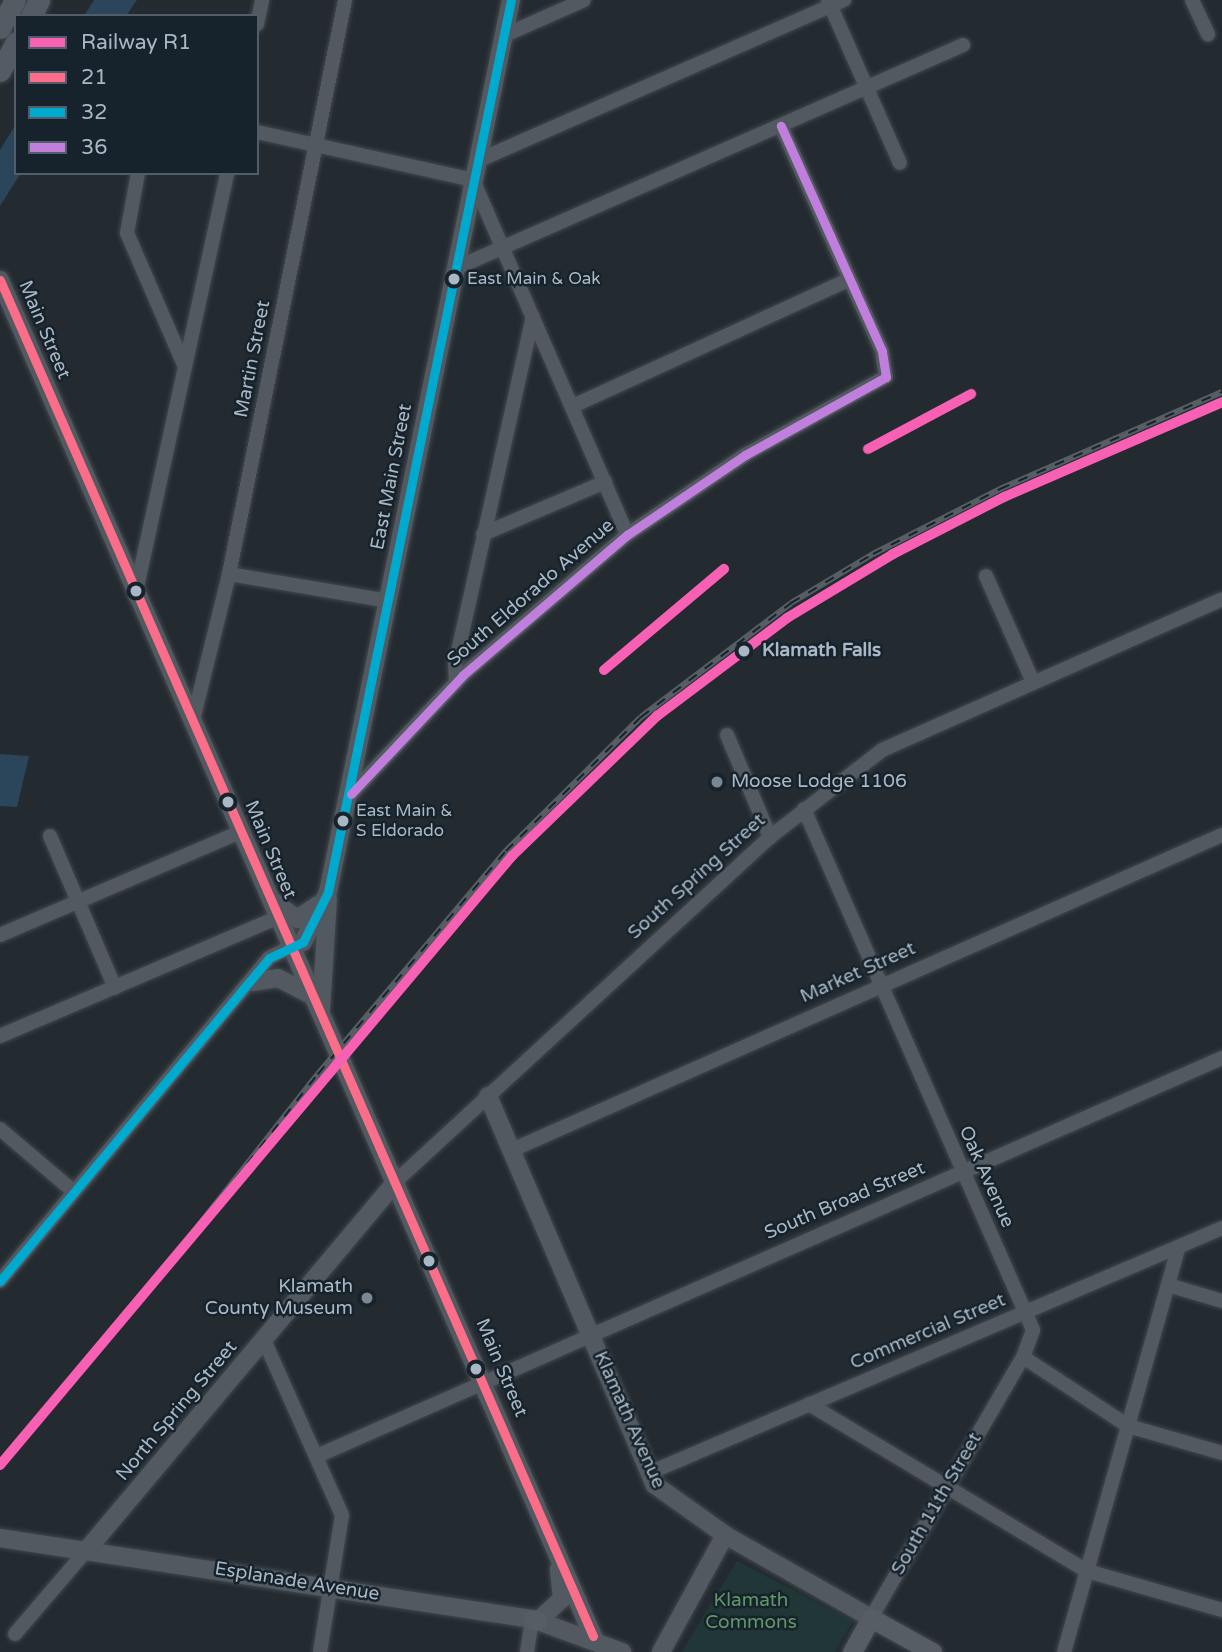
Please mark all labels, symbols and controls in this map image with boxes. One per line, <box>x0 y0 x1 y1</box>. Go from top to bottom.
legend <box>14 14 259 175</box>
text: Railway R1 <box>81 30 191 55</box>
text: 21 <box>81 65 107 90</box>
text: 32 <box>81 100 107 125</box>
text: 36 <box>81 135 107 160</box>
place label: East Main & Oak <box>467 269 601 289</box>
marker: East Main & Oak <box>447 272 461 286</box>
street label: Main Street <box>13 277 75 383</box>
street label: Martin Street <box>230 298 276 420</box>
street label: East Main Street <box>367 402 417 552</box>
street label: South Eldorado Avenue <box>443 514 619 672</box>
unlabelled marker <box>129 584 143 598</box>
marker: Klamath Falls <box>733 640 755 662</box>
place label: Klamath Falls <box>762 640 881 662</box>
place label: Moose Lodge 1106 <box>731 771 907 793</box>
marker: Moose Lodge 1106 <box>709 774 725 790</box>
unlabelled marker <box>221 795 235 809</box>
street label: Main Street <box>239 797 301 903</box>
place label: East Main & S Eldorado <box>356 801 453 841</box>
street label: South Spring Street <box>624 809 770 945</box>
marker: East Main & S Eldorado <box>336 814 350 828</box>
street label: Market Street <box>797 937 919 1009</box>
street label: Oak Avenue <box>953 1122 1019 1232</box>
street label: South Broad Street <box>761 1157 929 1245</box>
unlabelled marker <box>422 1254 436 1268</box>
place label: Klamath County Museum <box>205 1276 353 1320</box>
street label: Commercial Street <box>847 1289 1009 1375</box>
marker: Klamath County Museum <box>359 1290 375 1306</box>
street label: Main Street <box>470 1315 532 1421</box>
street label: North Spring Street <box>112 1336 242 1486</box>
street label: Klamath Avenue <box>589 1348 669 1492</box>
unlabelled marker <box>469 1362 483 1376</box>
street label: South 11th Street <box>887 1429 987 1579</box>
street label: Esplanade Avenue <box>213 1558 381 1606</box>
park label: Klamath Commons <box>705 1590 797 1634</box>

